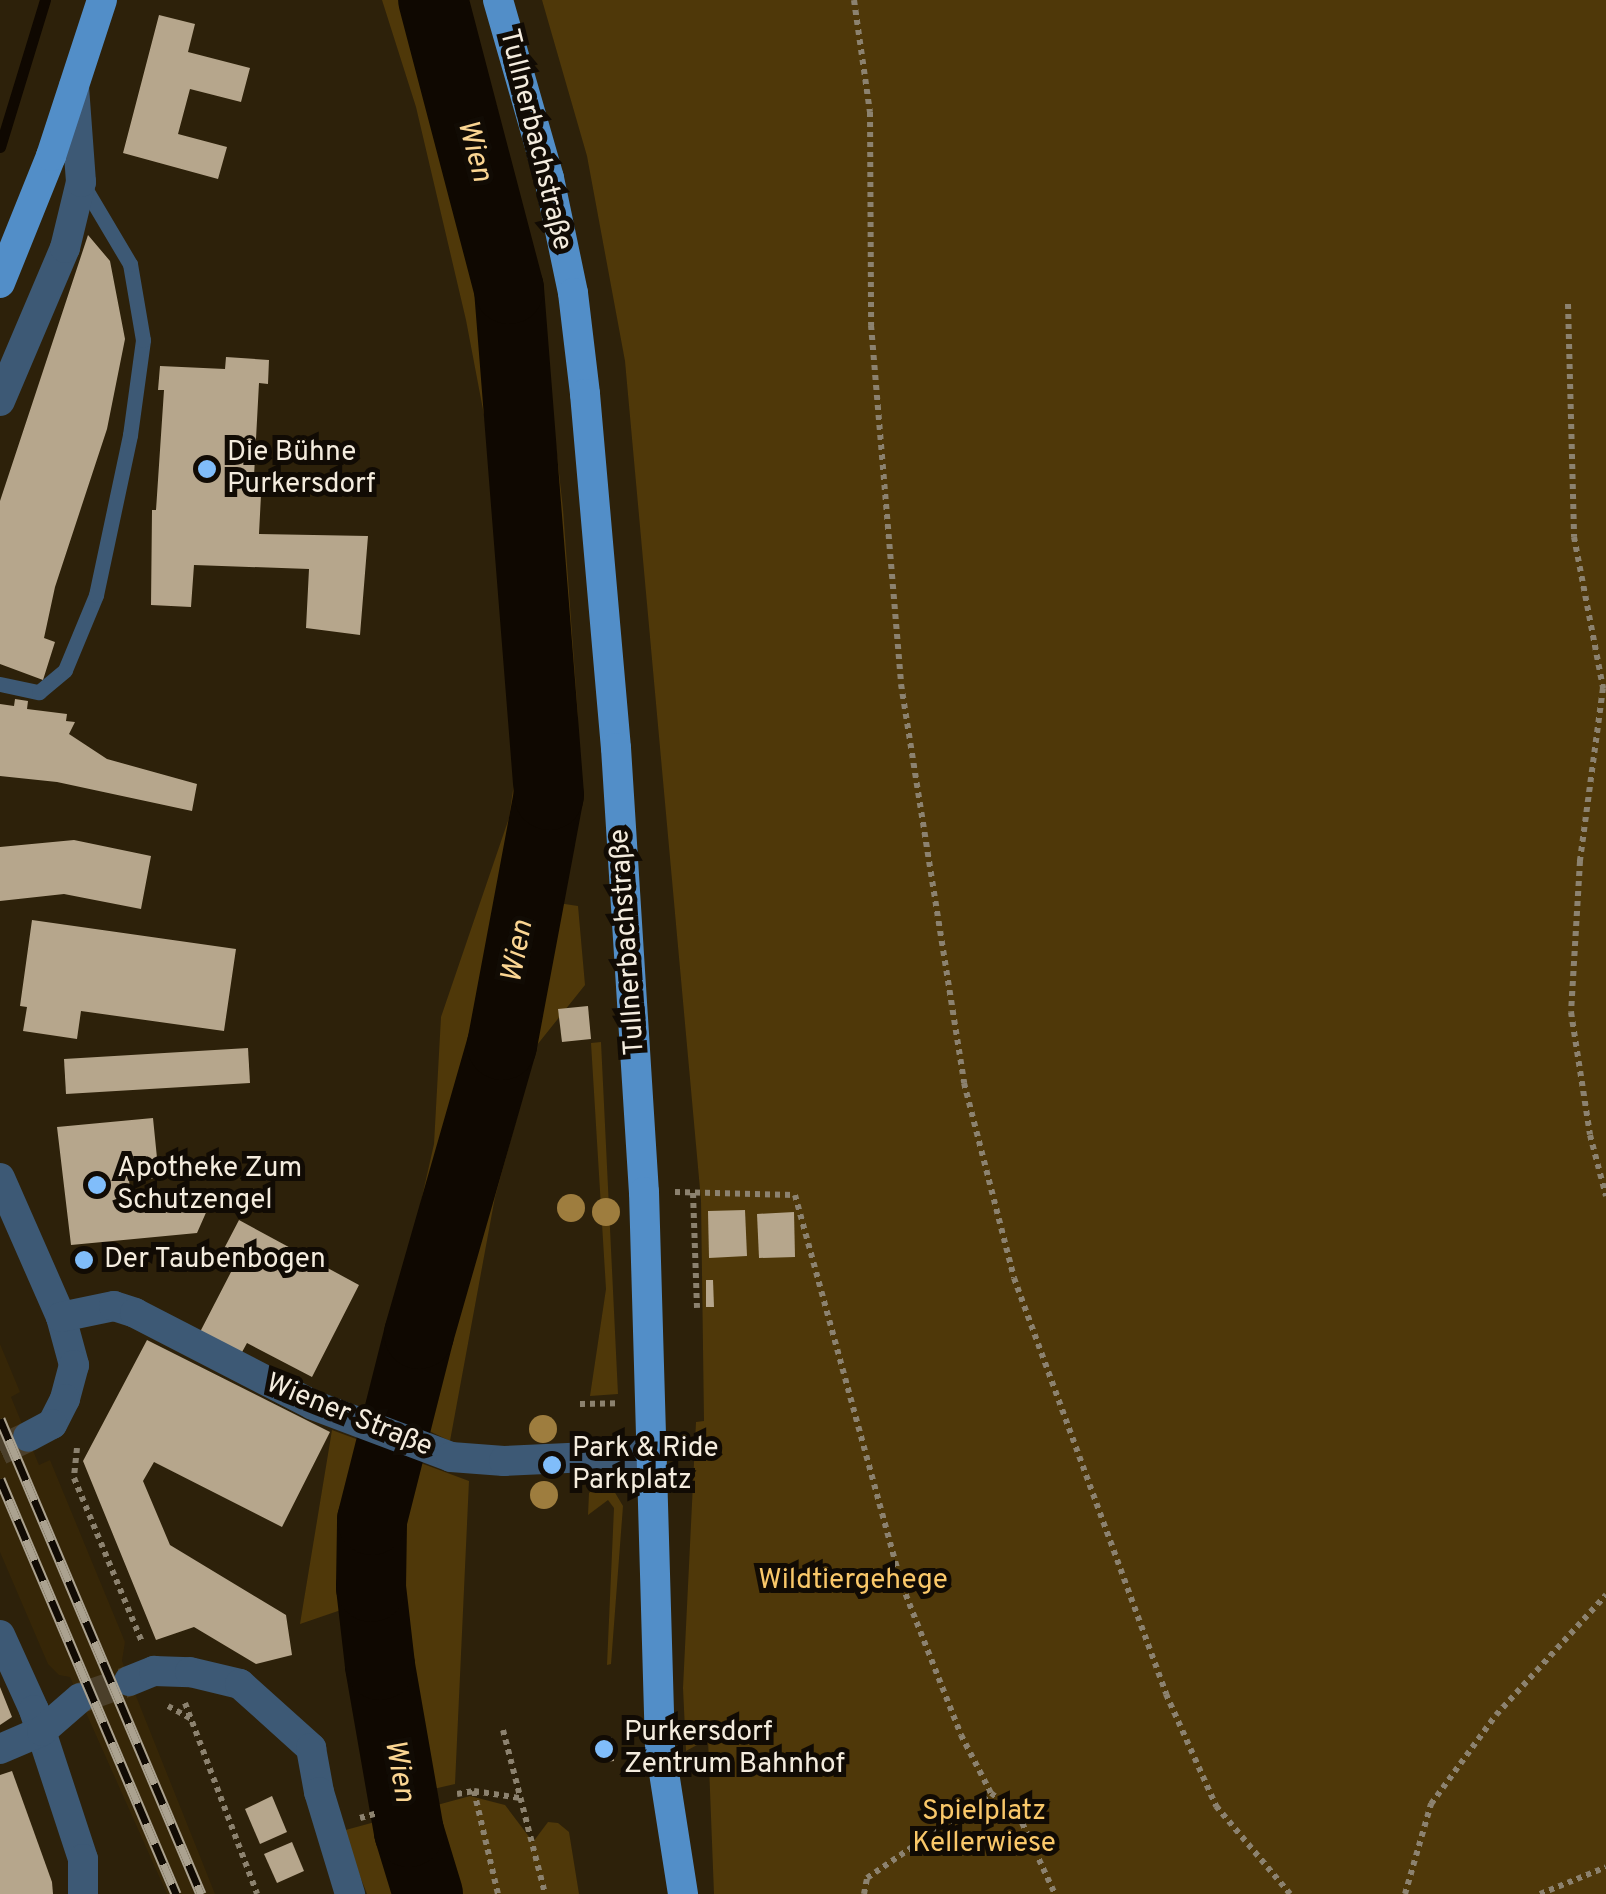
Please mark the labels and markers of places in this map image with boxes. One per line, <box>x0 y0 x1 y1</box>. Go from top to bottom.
place label: Die Bühne Purkersdorf <box>227 436 375 502</box>
marker: Die Bühne Purkersdorf <box>196 458 218 480</box>
place label: Apotheke Zum Schutzengel <box>117 1152 302 1218</box>
marker: Apotheke Zum Schutzengel <box>86 1174 108 1196</box>
place label: Der Taubenbogen <box>104 1243 327 1277</box>
marker: Der Taubenbogen <box>73 1249 95 1271</box>
place label: Park & Ride Parkplatz <box>572 1432 718 1498</box>
marker: Park & Ride Parkplatz <box>541 1454 563 1476</box>
place label: Purkersdorf Zentrum Bahnhof <box>624 1716 845 1782</box>
marker: Purkersdorf Zentrum Bahnhof <box>593 1738 615 1760</box>

